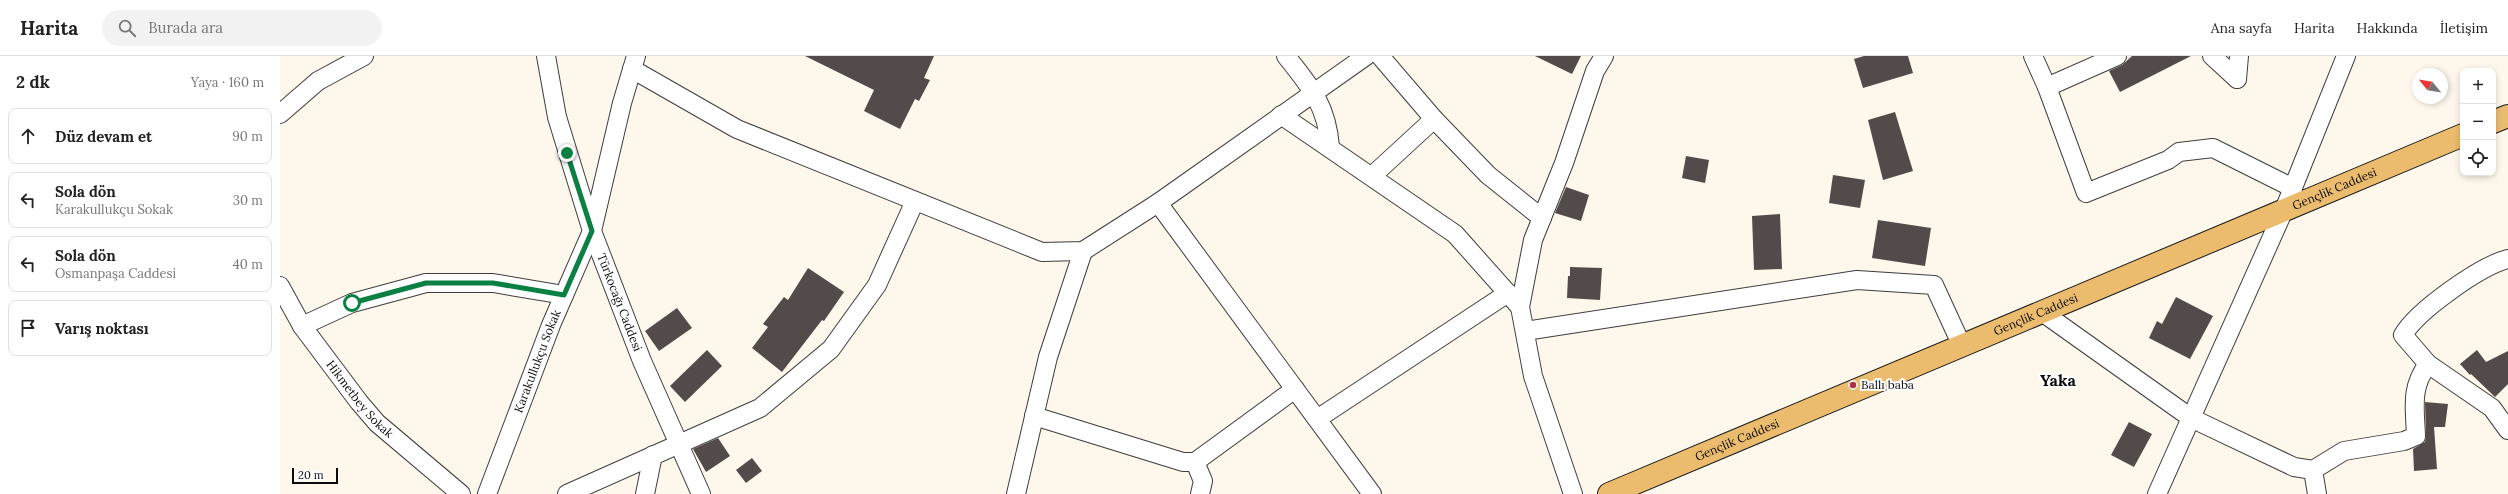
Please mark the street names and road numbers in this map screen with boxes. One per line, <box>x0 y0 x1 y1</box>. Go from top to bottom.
street label: Gençlik Caddesi <box>2290 164 2379 213</box>
street label: Türkocağı Caddesi <box>594 251 646 353</box>
street label: Gençlik Caddesi <box>1991 290 2080 338</box>
street label: Karakullukçu Sokak <box>510 307 564 415</box>
street label: Hikmetbey Sokak <box>323 357 397 441</box>
street label: Gençlik Caddesi <box>1693 415 1781 464</box>

